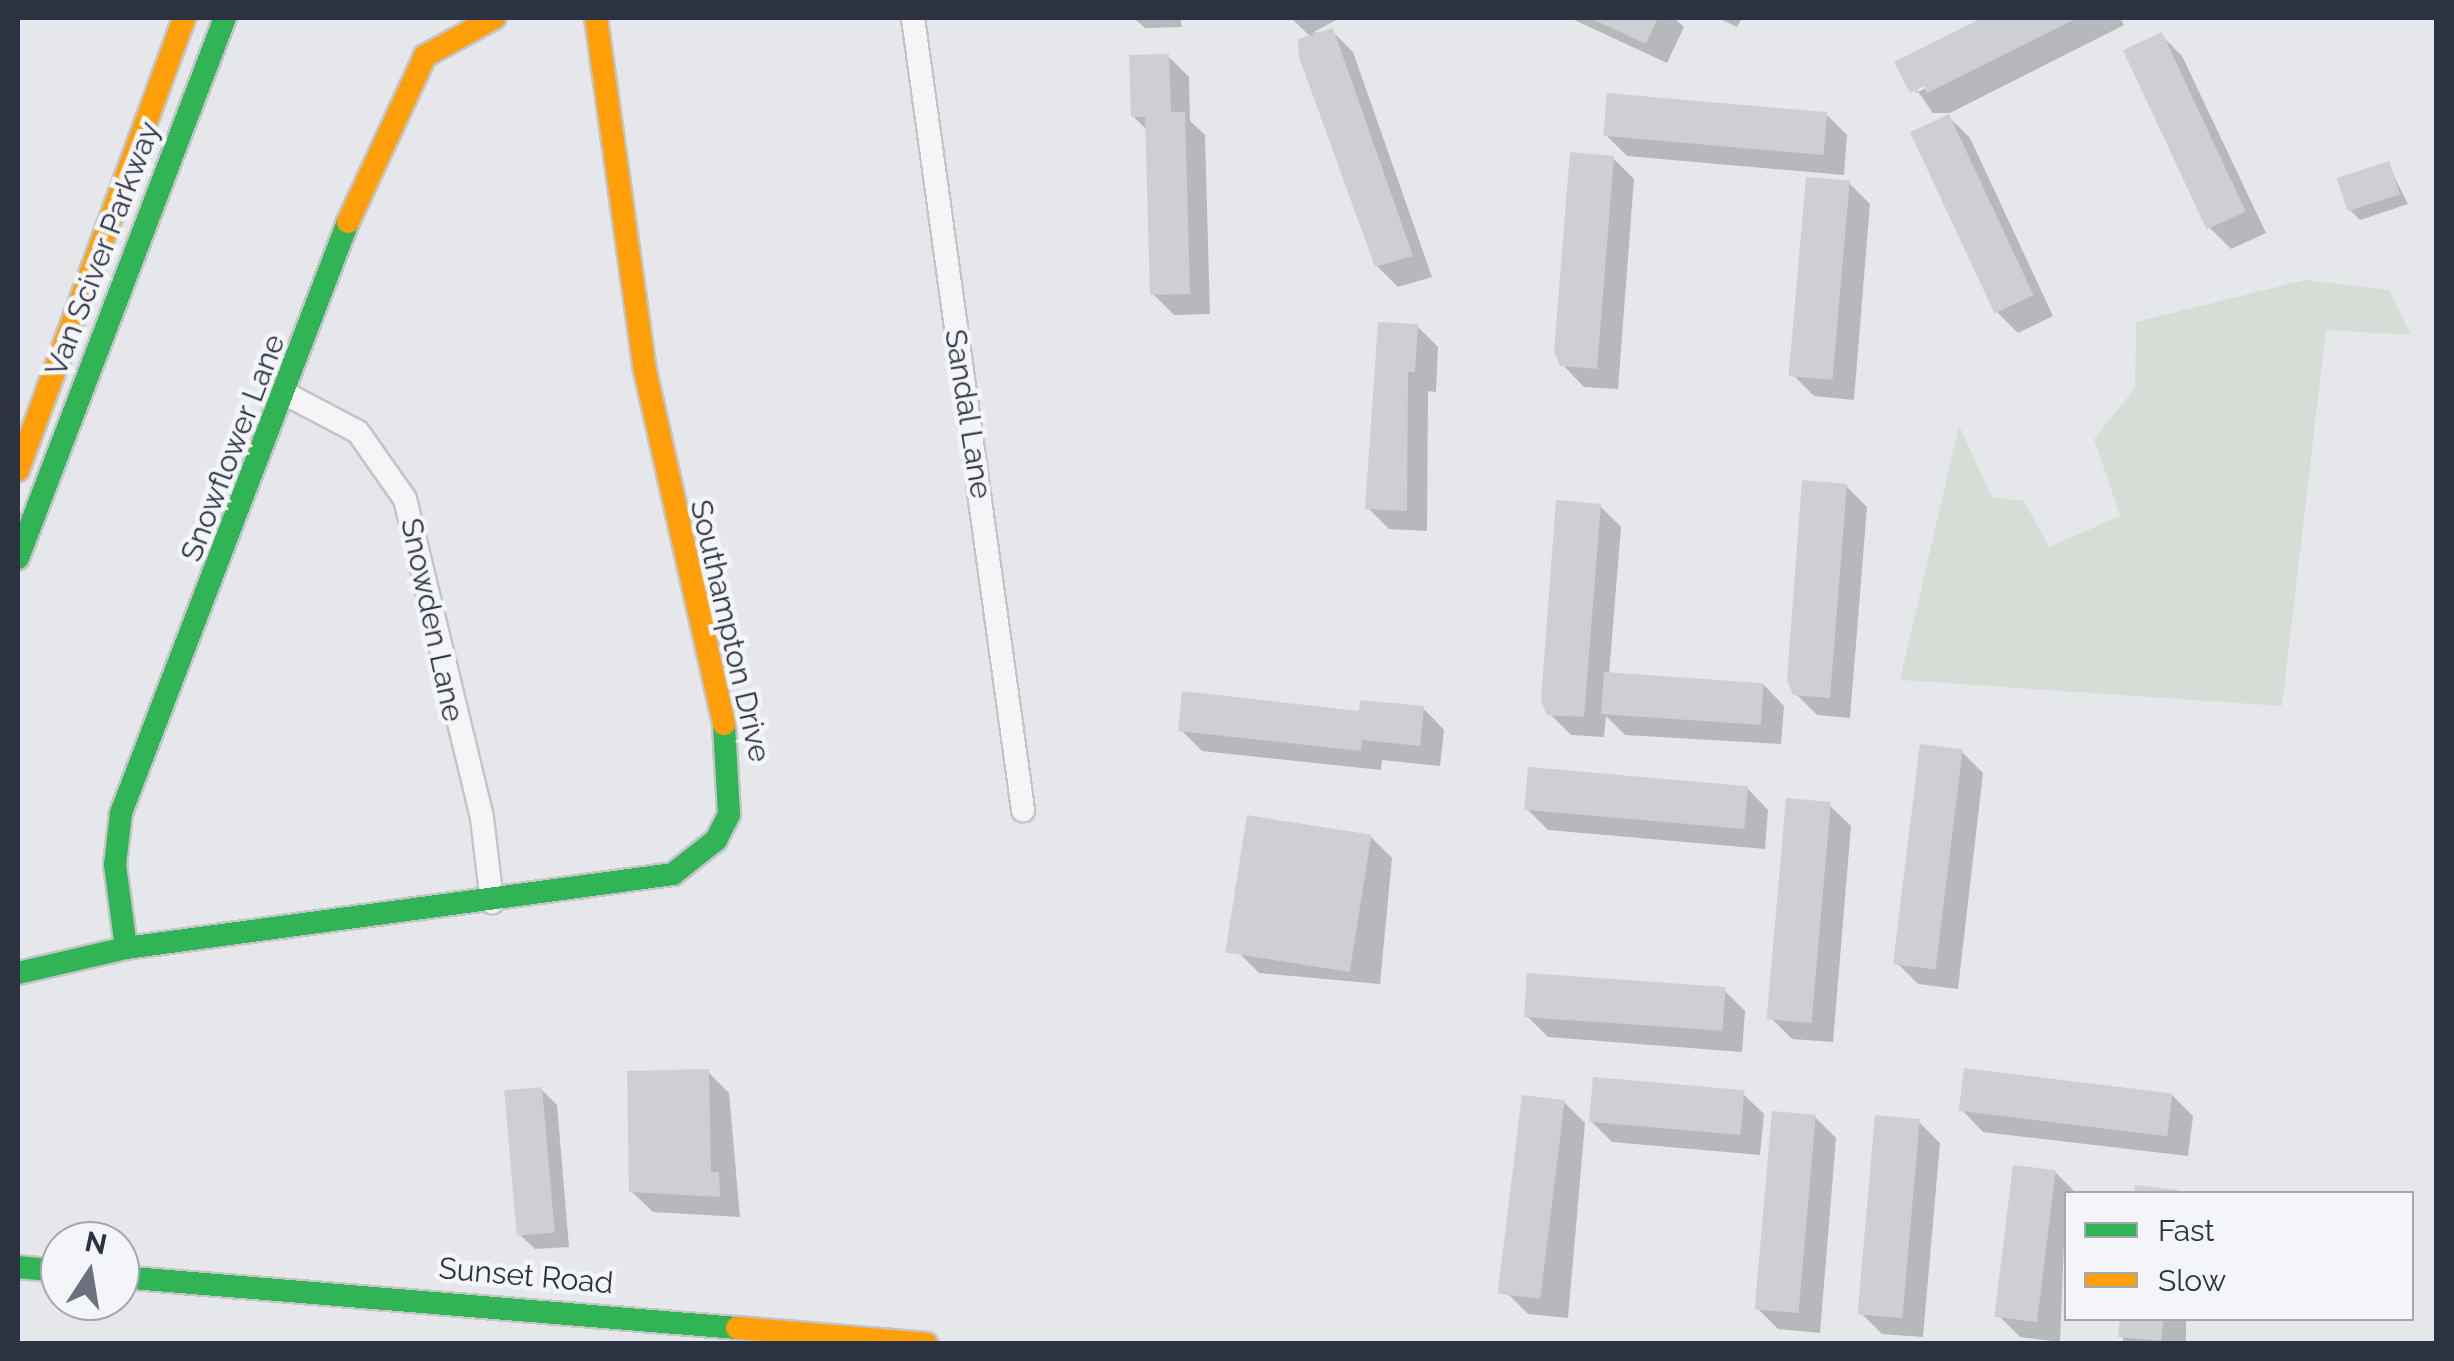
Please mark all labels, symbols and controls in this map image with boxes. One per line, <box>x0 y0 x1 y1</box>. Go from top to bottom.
street label: Van Sciver Parkway <box>38 116 168 382</box>
street label: Sandal Lane <box>937 326 999 502</box>
street label: Snowflower Lane <box>173 329 293 567</box>
street label: Southampton Drive <box>682 496 778 766</box>
street label: Snowden Lane <box>393 515 471 725</box>
legend <box>2064 1191 2414 1321</box>
text: Fast <box>2158 1213 2215 1248</box>
north arrow <box>40 1221 140 1321</box>
text: N <box>82 1225 110 1261</box>
street label: Sunset Road <box>437 1250 615 1302</box>
text: Slow <box>2158 1263 2226 1298</box>

